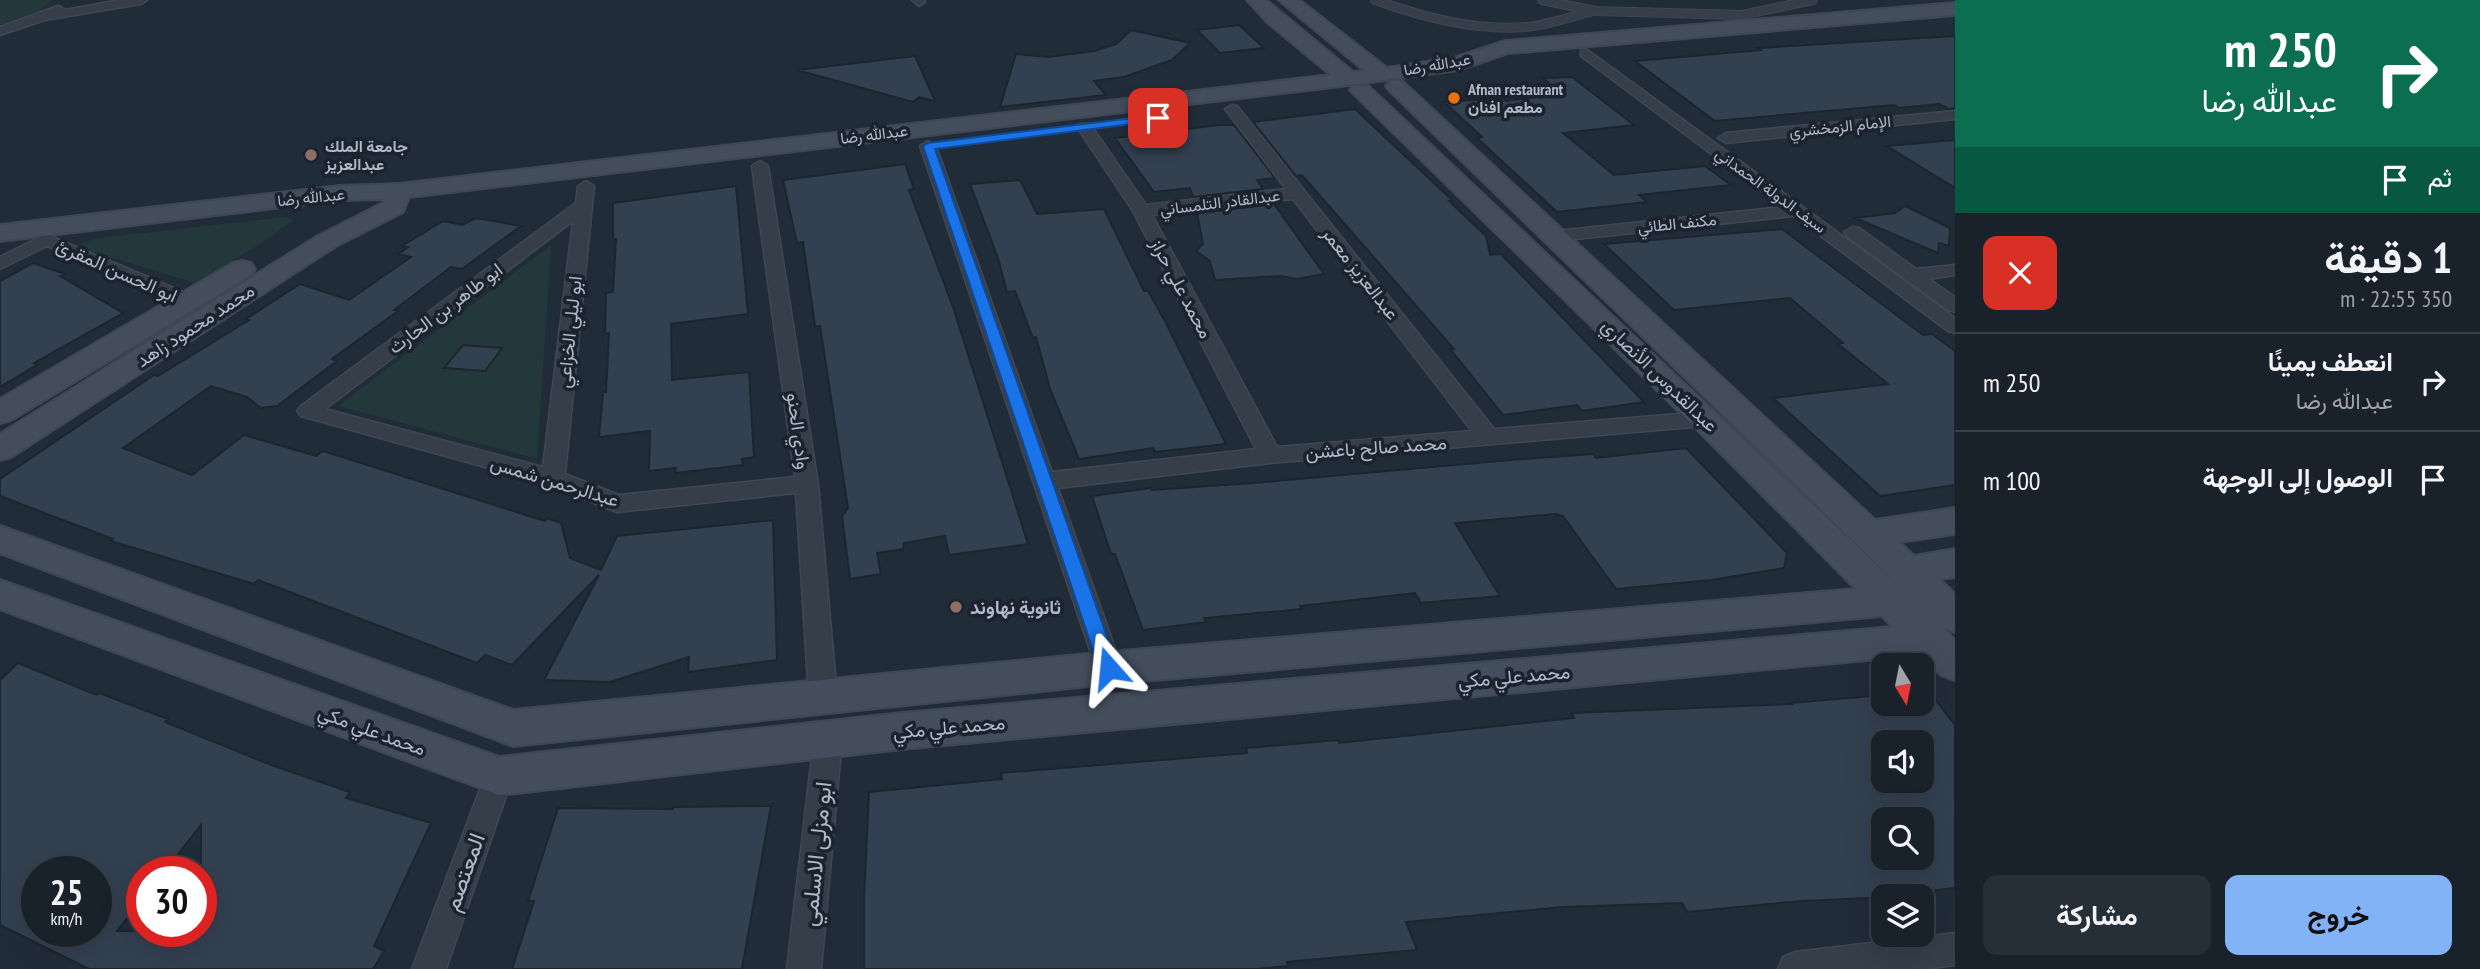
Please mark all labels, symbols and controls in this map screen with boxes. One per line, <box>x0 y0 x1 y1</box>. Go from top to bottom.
text: 250 m <box>2224 17 2337 81</box>
icon: right <box>2361 28 2452 119</box>
street label: عبدالله رضا <box>1402 48 1472 81</box>
place label: Afnan restaurant مطعم افنان <box>1467 79 1564 118</box>
text: عبدالله رضا <box>2202 79 2337 121</box>
pin <box>1128 88 1188 148</box>
marker: Afnan restaurant مطعم افنان <box>1446 90 1462 106</box>
icon: arrive <box>1139 99 1177 137</box>
street label: الإمام الزمخشري <box>1788 111 1892 145</box>
street label: عبدالله رضا <box>839 120 909 149</box>
place label: جامعة الملك عبدالعزيز <box>324 136 408 175</box>
street label: سيف الدولة الحمداني <box>1709 143 1830 240</box>
marker: جامعة الملك عبدالعزيز <box>303 147 319 163</box>
icon: arrive <box>2376 161 2414 199</box>
text: ثم <box>2428 161 2452 194</box>
street label: عبدالله رضا <box>276 184 346 211</box>
street label: عبدالقادر التلمساني <box>1159 185 1282 223</box>
street label: مكنف الطائي <box>1637 209 1718 241</box>
street label: عبدالعزيز معمر <box>1316 221 1405 324</box>
text: 1 دقيقة <box>2324 230 2452 285</box>
street label: ابو الحسن المقرئ <box>53 233 181 307</box>
street label: محمد علي حراز <box>1142 233 1218 344</box>
button: close <box>1983 236 2057 310</box>
street label: ابو طاهر بن الحارث <box>383 257 507 359</box>
street label: ابو ليلي الخزاعي <box>551 275 591 390</box>
street label: محمد محمود زاهد <box>131 278 259 372</box>
text: 350 m · 22:55 <box>2340 284 2452 313</box>
street label: عبدالقدوس الأنصاري <box>1594 313 1723 440</box>
text: انعطف يمينًا <box>2268 345 2393 378</box>
icon: right <box>2414 363 2452 401</box>
text: 250 m <box>1983 366 2041 399</box>
text: عبدالله رضا <box>2296 386 2393 415</box>
street label: وادي الحنو <box>778 391 816 471</box>
street label: محمد صالح باعشن <box>1304 430 1448 466</box>
street label: عبدالرحمن شمس <box>488 450 622 512</box>
text: الوصول إلى الوجهة <box>2203 461 2393 494</box>
icon: arrive <box>2414 461 2452 499</box>
text: 100 m <box>1983 464 2041 497</box>
place label: ثانوية نهاوند <box>970 595 1061 620</box>
marker: ثانوية نهاوند <box>948 599 964 615</box>
position arrow <box>1072 631 1146 705</box>
north arrow <box>1871 653 1934 716</box>
map controls <box>1871 653 1934 947</box>
street label: محمد علي مكي <box>1457 659 1571 697</box>
street label: محمد علي مكي <box>314 699 429 764</box>
street label: محمد علي مكي <box>892 710 1006 748</box>
button: sound <box>1871 730 1934 793</box>
street label: ابو مزلى الاسلمي <box>793 780 843 928</box>
button: search <box>1871 807 1934 870</box>
street label: المعتصم <box>436 829 492 915</box>
speed limit sign: 30 <box>126 856 217 947</box>
text: 25 <box>50 869 83 915</box>
button: مشاركة <box>1983 875 2211 955</box>
button: خروج <box>2225 875 2452 955</box>
button: layers <box>1871 884 1934 947</box>
text: km/h <box>51 907 82 930</box>

